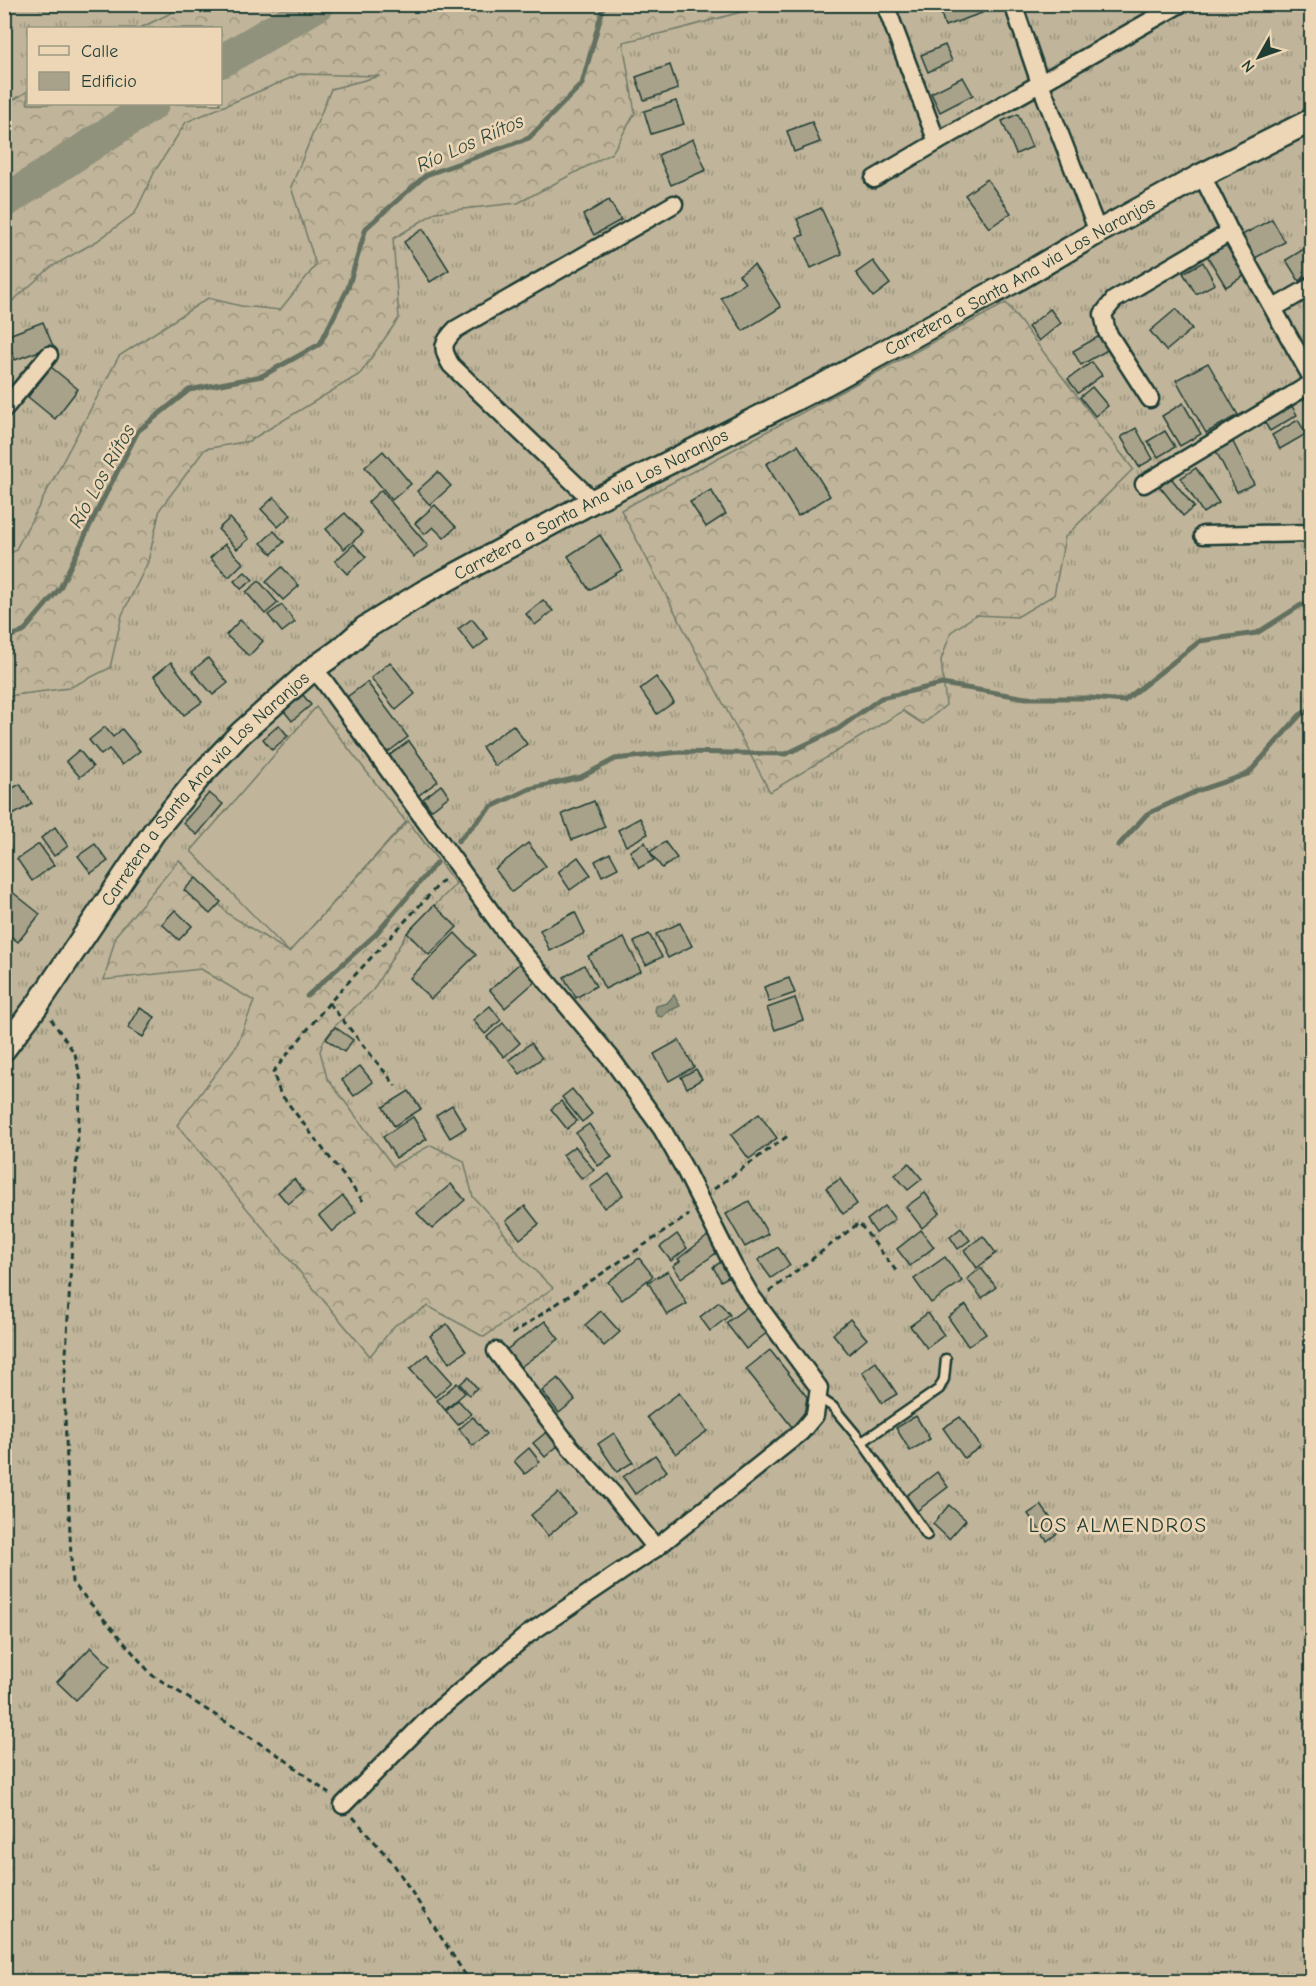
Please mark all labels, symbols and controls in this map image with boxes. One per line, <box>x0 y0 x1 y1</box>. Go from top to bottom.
legend <box>27 27 222 105</box>
north arrow <box>1229 27 1289 87</box>
text: Calle <box>81 41 118 62</box>
text: N <box>1238 56 1259 76</box>
text: Edificio <box>81 71 137 92</box>
water label: Río Los Riítos <box>413 109 528 177</box>
street label: Carretera a Santa Ana via Los Naranjos <box>881 192 1159 360</box>
water label: Río Los Riítos <box>64 420 140 532</box>
street label: Carretera a Santa Ana via Los Naranjos <box>450 424 731 584</box>
street label: Carretera a Santa Ana via Los Naranjos <box>97 667 313 910</box>
district label: LOS ALMENDROS <box>1028 1513 1208 1537</box>

